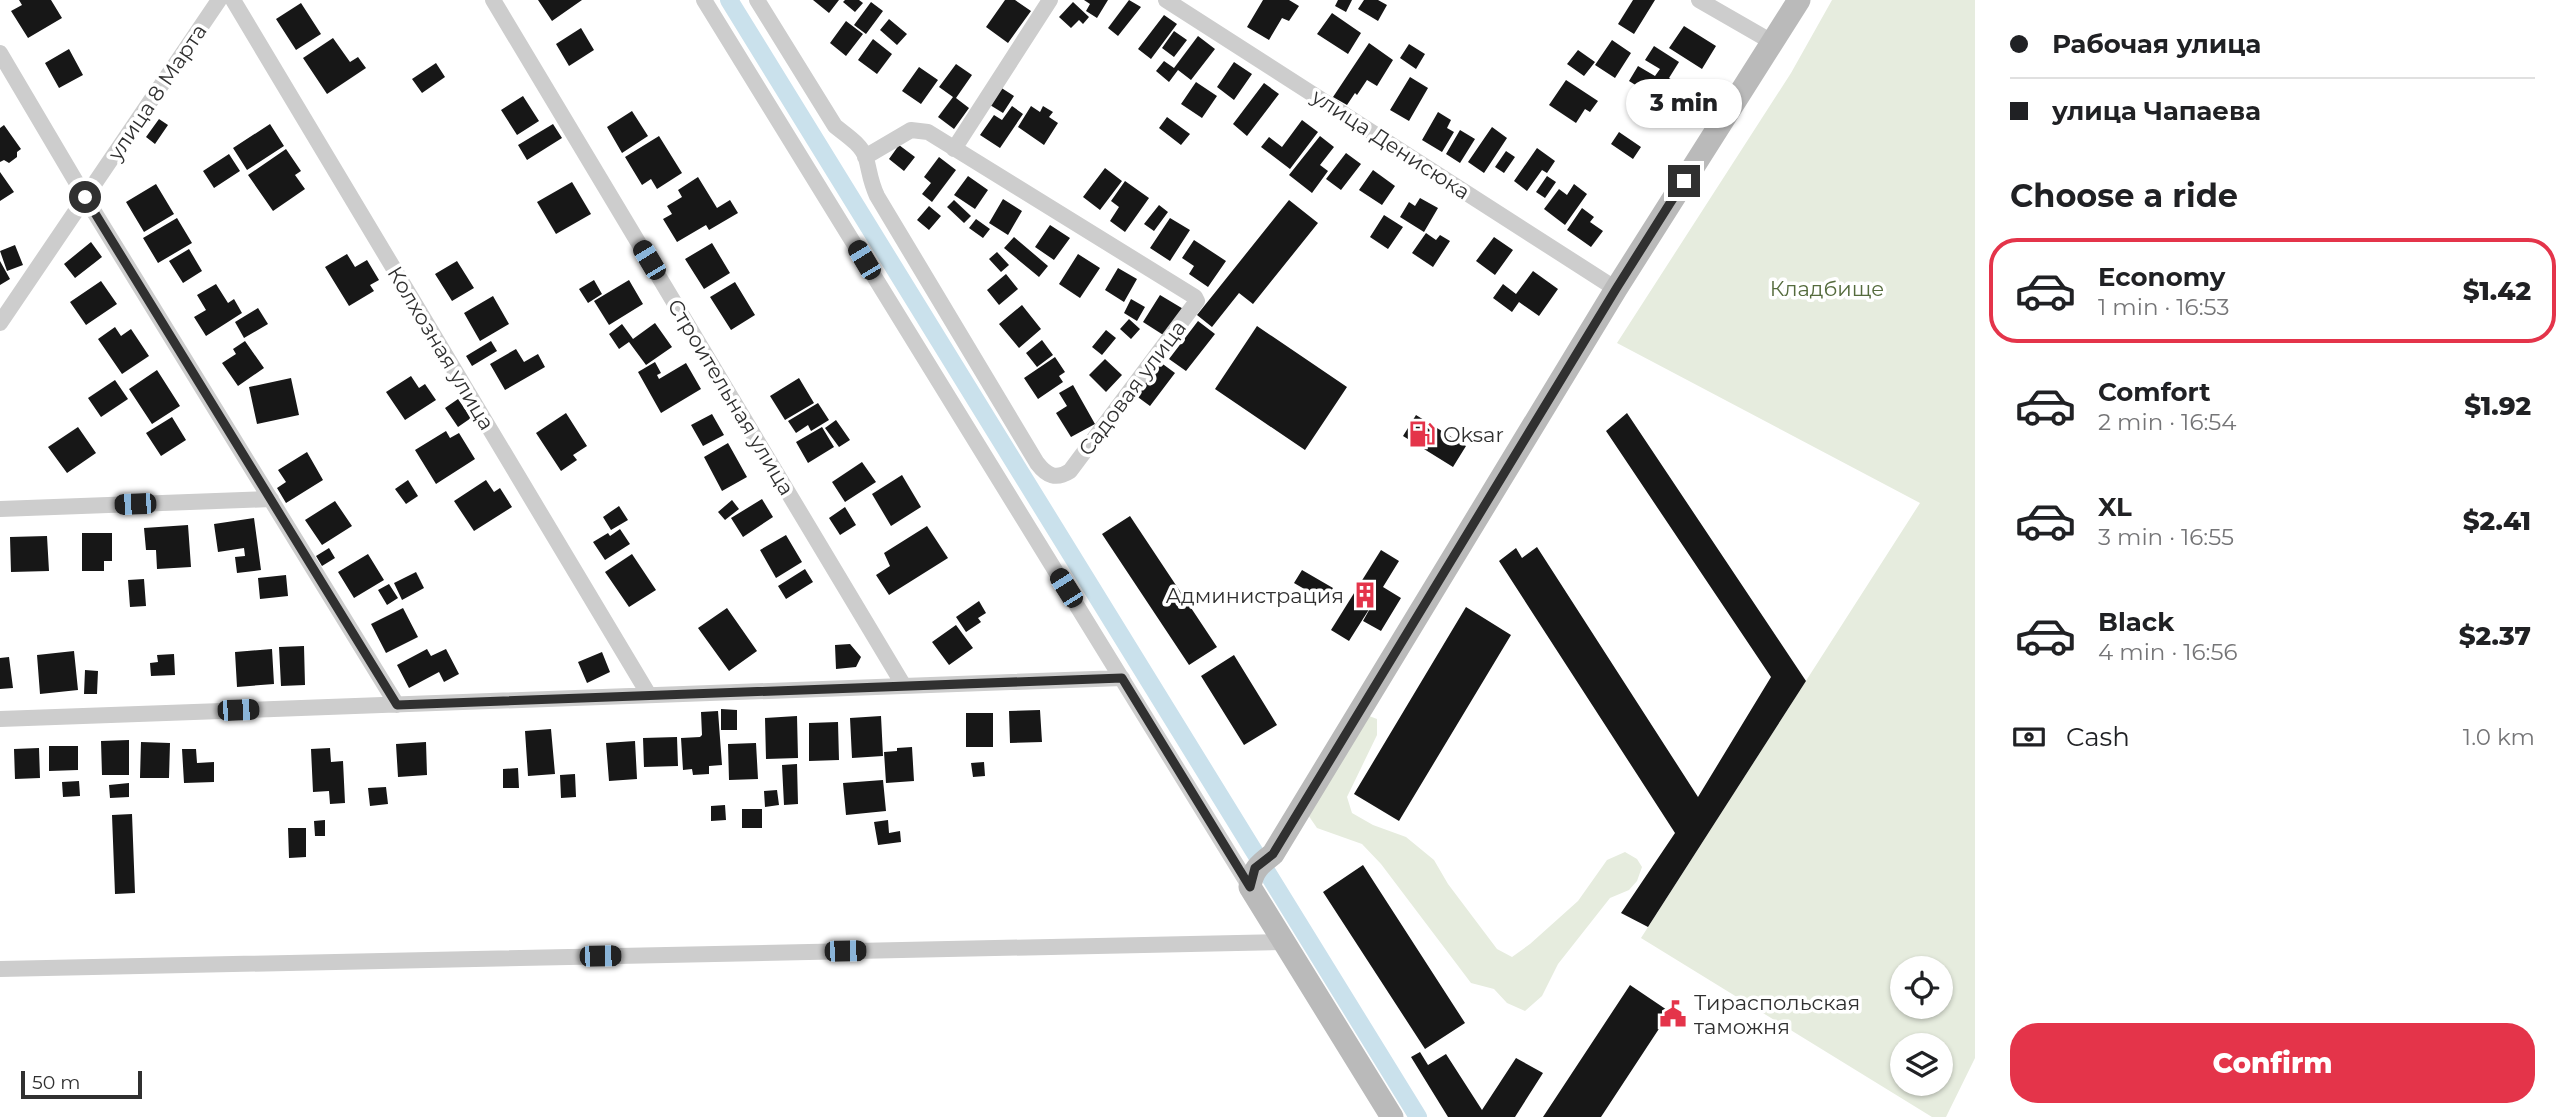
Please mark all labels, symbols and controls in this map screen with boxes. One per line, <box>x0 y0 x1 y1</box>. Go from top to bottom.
street label: улица 8 Марта <box>102 19 212 166</box>
text: Рабочая улица <box>2052 28 2261 60</box>
callout: 3 min <box>1626 80 1742 128</box>
street label: улица Денисюка <box>1307 83 1475 204</box>
text: 3 min <box>1650 89 1718 117</box>
text: улица Чапаева <box>2052 95 2261 127</box>
route end <box>1668 165 1700 197</box>
text: Choose a ride <box>2010 176 2238 215</box>
route start <box>69 181 101 213</box>
car <box>630 237 669 283</box>
car <box>845 237 884 283</box>
icon: car <box>2014 259 2077 322</box>
text: Economy <box>2098 261 2225 293</box>
street label: Колхозная улица <box>382 262 500 434</box>
text: $1.42 <box>2463 275 2531 307</box>
park label: Кладбище <box>1770 276 1884 301</box>
text: 1 min · 16:53 <box>2098 293 2229 321</box>
street label: Строительная улица <box>663 294 799 500</box>
street label: Садовая улица <box>1073 315 1191 461</box>
icon: car <box>2014 374 2077 437</box>
text: Comfort <box>2098 376 2210 408</box>
text: $1.92 <box>2464 390 2531 422</box>
text: 2 min · 16:54 <box>2098 408 2236 436</box>
fuel station icon: Oksar <box>1407 419 1437 449</box>
place label: Oksar <box>1443 422 1504 447</box>
icon: car <box>2014 489 2077 552</box>
text: XL <box>2098 491 2132 523</box>
car <box>114 493 157 515</box>
text: $2.41 <box>2463 505 2531 537</box>
text: 3 min · 16:55 <box>2098 523 2234 551</box>
car <box>1046 565 1087 611</box>
building icon: Администрация <box>1350 580 1380 610</box>
place label: Администрация <box>1165 583 1344 608</box>
icon: car <box>2014 604 2077 667</box>
text: Black <box>2098 606 2174 638</box>
text: $2.37 <box>2459 620 2531 652</box>
text: 4 min · 16:56 <box>2098 638 2237 666</box>
car <box>217 699 260 721</box>
icon: cash <box>2010 718 2048 756</box>
text: Cash <box>2066 721 2130 753</box>
text: 1.0 km <box>2463 723 2535 751</box>
car <box>824 940 867 962</box>
car <box>579 945 622 967</box>
map controls <box>1890 956 1953 1096</box>
button: locate <box>1890 956 1953 1019</box>
place label: Тираспольская таможня <box>1694 990 1860 1039</box>
public building icon: Тираспольская таможня <box>1658 999 1688 1029</box>
button: Confirm <box>2010 1023 2535 1103</box>
button: layers <box>1890 1033 1953 1096</box>
scale bar <box>21 1068 142 1100</box>
text: 50 m <box>32 1071 80 1094</box>

